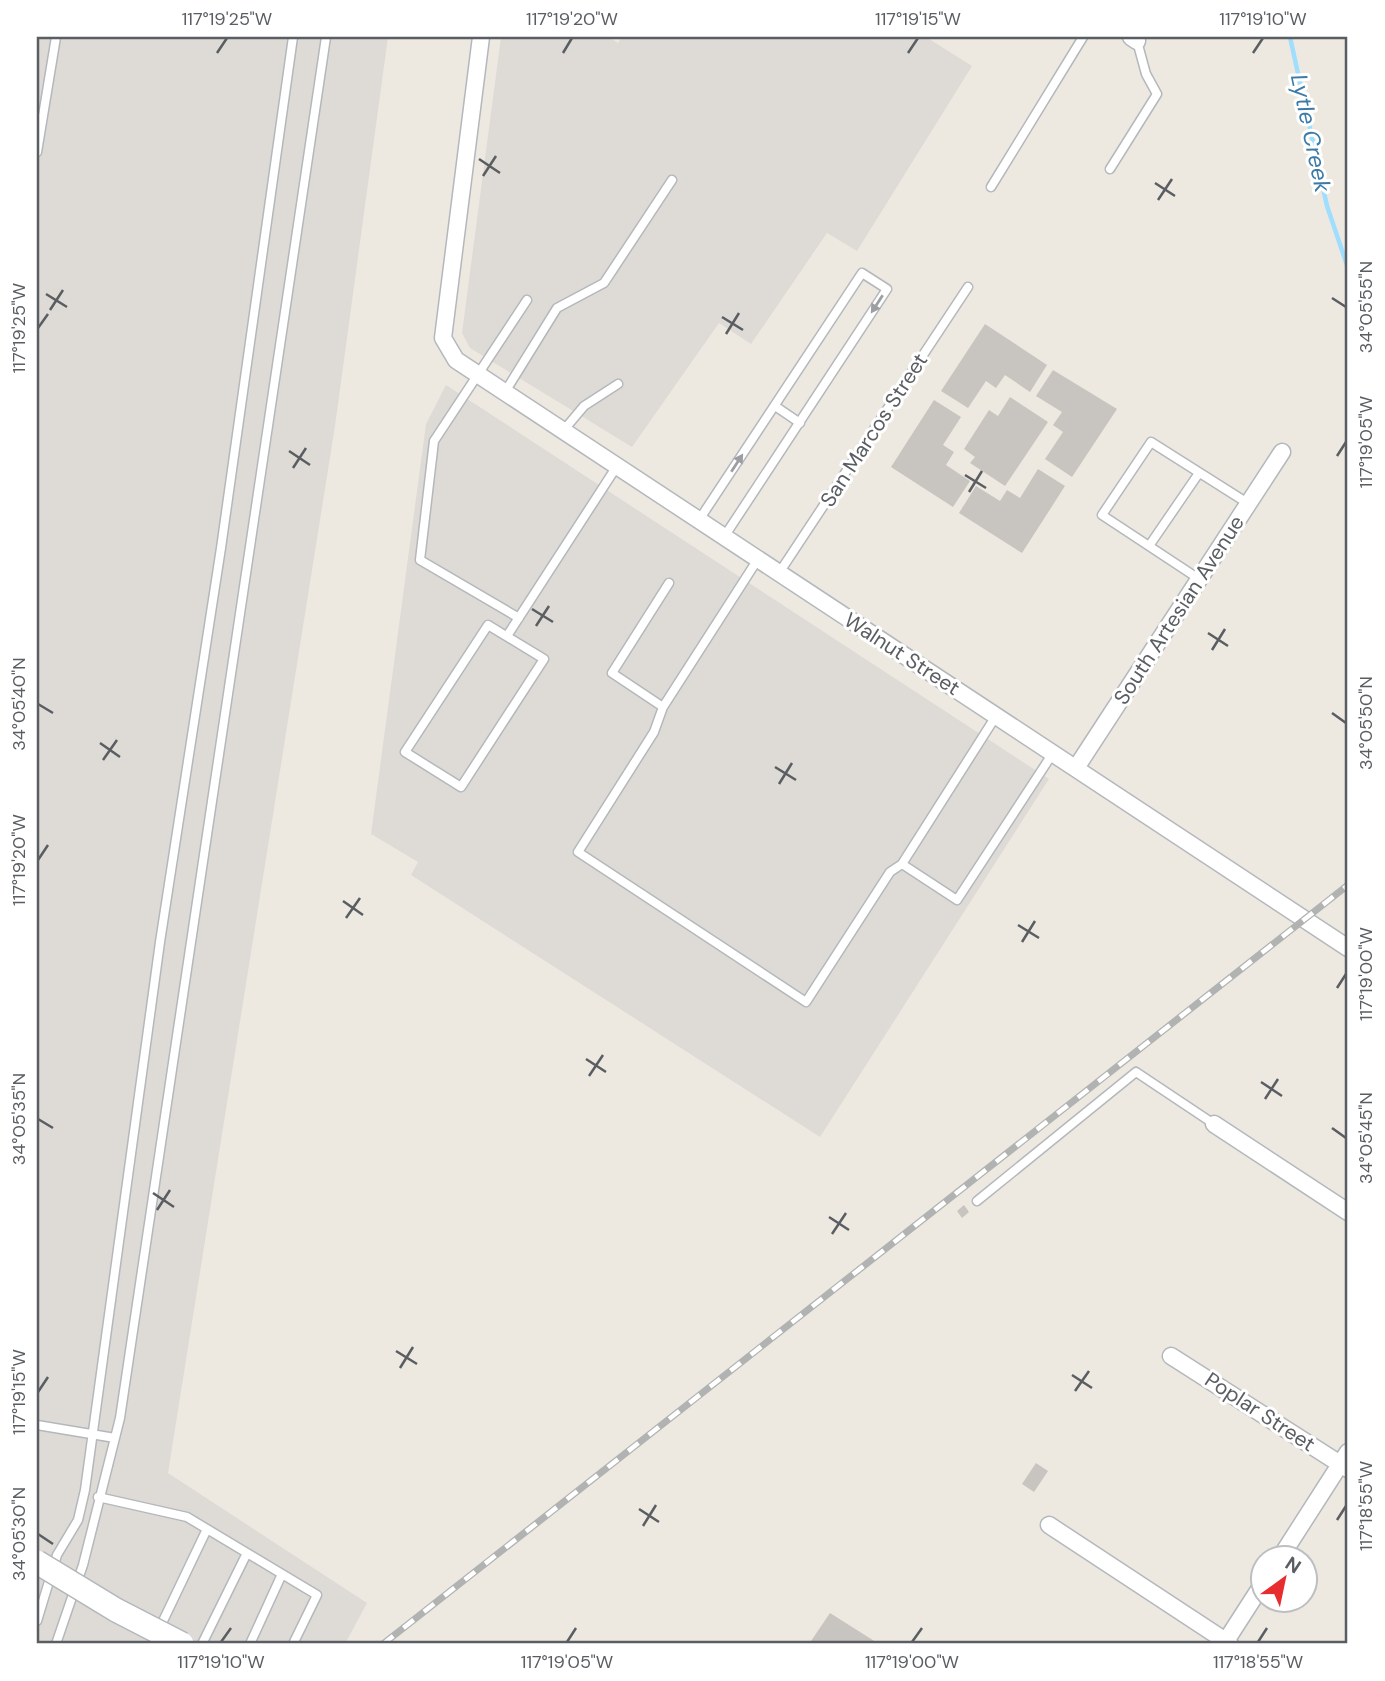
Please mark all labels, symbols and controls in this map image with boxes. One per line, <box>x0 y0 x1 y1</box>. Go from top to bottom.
text: 117°19'25"W <box>182 7 272 31</box>
text: 117°19'20"W <box>526 7 618 31</box>
text: 117°19'15"W <box>875 7 961 31</box>
text: 117°19'10"W <box>1219 7 1307 31</box>
water label: Lytle Creek <box>1284 71 1338 195</box>
text: 34°05'55"N <box>1354 261 1378 353</box>
text: 117°19'25"W <box>7 283 31 373</box>
one-way arrow <box>871 295 884 314</box>
street label: San Marcos Street <box>814 348 934 512</box>
text: 117°19'05"W <box>1354 396 1378 488</box>
one-way arrow <box>730 454 743 473</box>
street label: South Artesian Avenue <box>1107 510 1251 710</box>
street label: Walnut Street <box>839 606 965 702</box>
text: 34°05'40"N <box>7 657 31 751</box>
text: 34°05'50"N <box>1354 676 1378 770</box>
text: 117°19'20"W <box>7 814 31 906</box>
text: 117°19'00"W <box>1354 927 1378 1021</box>
text: 34°05'35"N <box>7 1073 31 1165</box>
text: 34°05'45"N <box>1354 1092 1378 1184</box>
text: 117°19'15"W <box>7 1349 31 1435</box>
street label: Poplar Street <box>1199 1366 1321 1458</box>
text: 117°18'55"W <box>1354 1461 1378 1551</box>
text: 34°05'30"N <box>7 1487 31 1581</box>
north arrow <box>1248 1544 1318 1614</box>
text: N <box>1280 1551 1306 1579</box>
text: 117°19'10"W <box>177 1650 265 1674</box>
text: 117°19'05"W <box>521 1650 613 1674</box>
text: 117°19'00"W <box>865 1650 959 1674</box>
text: 117°18'55"W <box>1213 1650 1303 1674</box>

